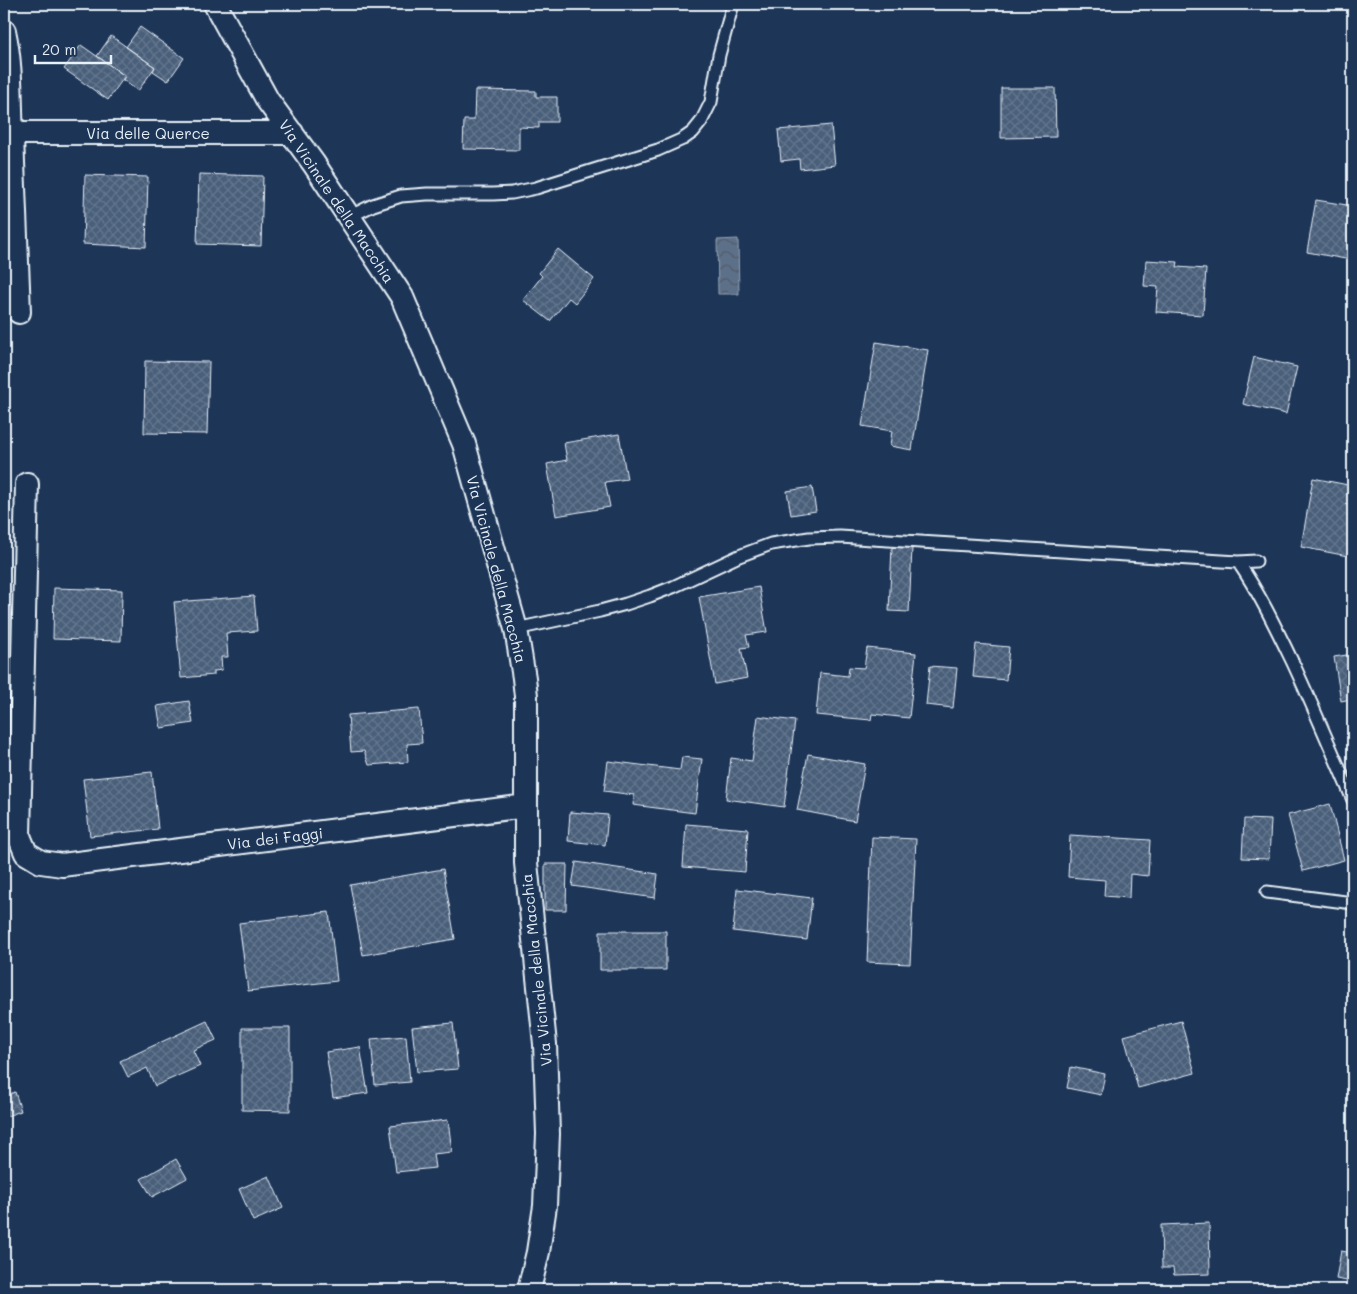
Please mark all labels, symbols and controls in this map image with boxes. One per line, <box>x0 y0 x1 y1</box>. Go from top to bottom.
scale bar <box>35 32 111 64</box>
text: 20 m <box>42 39 76 59</box>
street label: Via Vicinale della Macchia <box>275 115 399 287</box>
street label: Via delle Querce <box>86 123 210 143</box>
street label: Via Vicinale della Macchia <box>462 473 532 665</box>
street label: Via dei Faggi <box>226 822 324 854</box>
street label: Via Vicinale della Macchia <box>516 873 556 1067</box>

